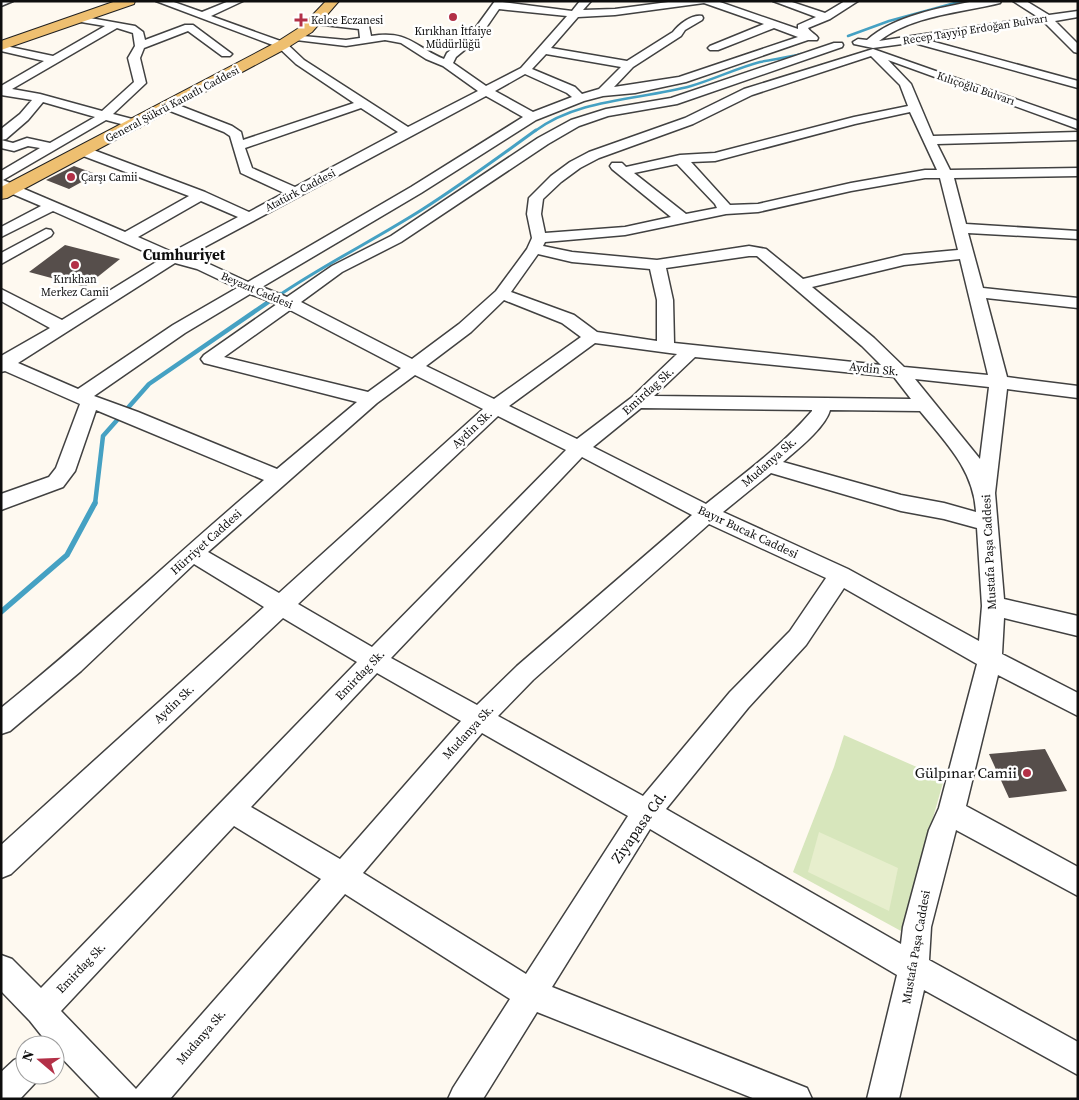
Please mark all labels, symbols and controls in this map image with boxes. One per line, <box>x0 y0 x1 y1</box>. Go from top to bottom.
marker: Kırıkhan İtfaiye Müdürlüğü <box>447 11 459 23</box>
street label: Recep Tayyip Erdoğan Bulvarı <box>902 11 1049 48</box>
place label: Kelce Eczanesi <box>311 13 383 28</box>
marker: Kelce Eczanesi <box>295 14 307 26</box>
place label: Kırıkhan İtfaiye Müdürlüğü <box>414 24 492 52</box>
street label: General Şükrü Kanatlı Caddesi <box>103 63 242 146</box>
street label: Kılıçoğlu Bulvarı <box>935 68 1017 109</box>
street label: Atatürk Caddesi <box>262 165 338 215</box>
place label: Çarşı Camii <box>81 170 138 185</box>
marker: Çarşı Camii <box>65 171 77 183</box>
district label: Cumhuriyet <box>143 244 226 265</box>
marker: Kırıkhan Merkez Camii <box>69 259 81 271</box>
street label: Beyazıt Caddesi <box>219 269 295 312</box>
place label: Kırıkhan Merkez Camii <box>41 272 109 300</box>
street label: Aydin Sk. <box>848 358 900 380</box>
street label: Emirdag Sk. <box>619 363 677 419</box>
street label: Aydin Sk. <box>448 406 496 452</box>
street label: Mudanya Sk. <box>738 434 800 490</box>
street label: Mustafa Paşa Caddesi <box>978 494 1000 610</box>
street label: Bayır Bucak Caddesi <box>695 502 801 562</box>
street label: Hürriyet Caddesi <box>167 505 245 578</box>
street label: Emirdag Sk. <box>332 646 388 704</box>
street label: Aydin Sk. <box>150 681 198 727</box>
street label: Mudanya Sk. <box>439 702 497 762</box>
place label: Gülpınar Camii <box>915 762 1017 783</box>
marker: Gülpınar Camii <box>1021 767 1033 779</box>
street label: Ziyapasa Cd. <box>606 786 671 867</box>
street label: Mustafa Paşa Caddesi <box>898 888 934 1005</box>
street label: Emirdag Sk. <box>53 939 109 997</box>
street label: Mudanya Sk. <box>173 1006 229 1068</box>
north arrow <box>15 1035 65 1085</box>
text: N <box>17 1048 39 1064</box>

